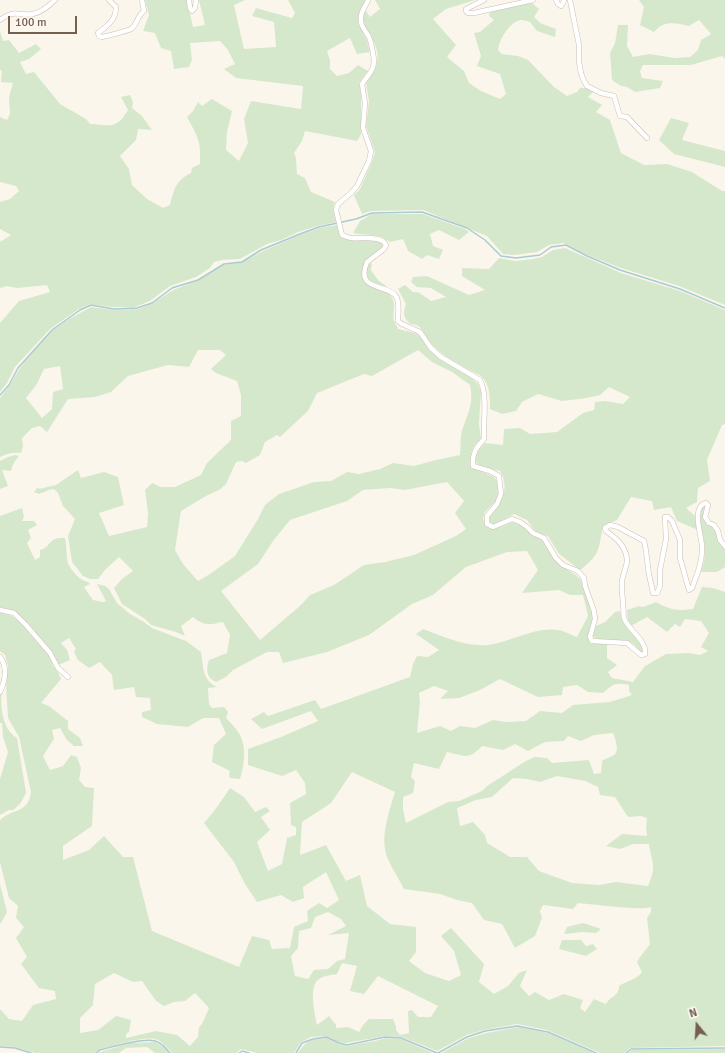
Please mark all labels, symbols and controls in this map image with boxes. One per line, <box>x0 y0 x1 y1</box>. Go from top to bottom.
scale bar <box>10 8 79 34</box>
text: 100 m <box>15 15 47 30</box>
north arrow <box>677 1005 717 1045</box>
text: N <box>687 1006 699 1020</box>

